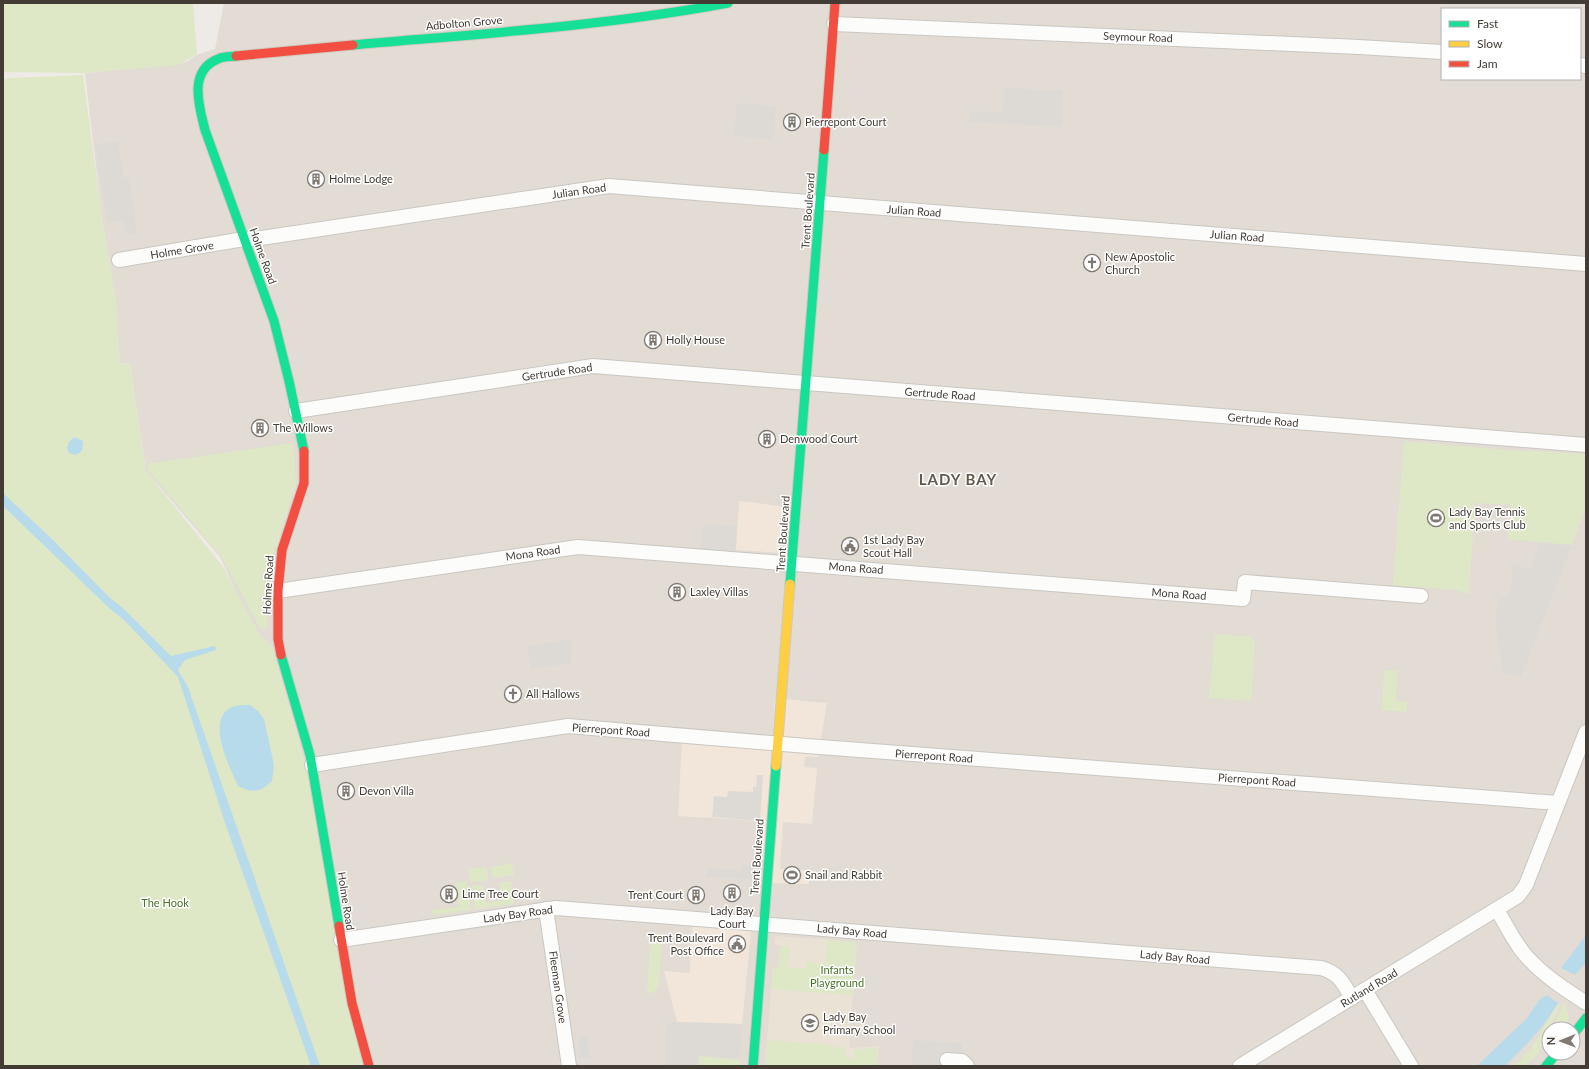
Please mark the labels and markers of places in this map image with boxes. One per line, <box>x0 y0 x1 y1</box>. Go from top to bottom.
building icon: Pierrepont Court <box>782 112 802 132</box>
place label: Pierrepont Court <box>805 115 886 128</box>
building icon: Holme Lodge <box>306 169 326 189</box>
place label: Holme Lodge <box>329 172 393 185</box>
place label: New Apostolic Church <box>1105 250 1175 276</box>
church icon: New Apostolic Church <box>1082 253 1102 273</box>
building icon: Holly House <box>643 330 663 350</box>
place label: Holly House <box>666 333 725 346</box>
building icon: The Willows <box>250 418 270 438</box>
place label: The Willows <box>273 421 333 434</box>
building icon: Denwood Court <box>757 429 777 449</box>
place label: Denwood Court <box>780 432 858 445</box>
place label: Lady Bay Tennis and Sports Club <box>1449 505 1526 531</box>
sports icon: Lady Bay Tennis and Sports Club <box>1426 508 1446 528</box>
place label: 1st Lady Bay Scout Hall <box>863 533 925 559</box>
public building icon: 1st Lady Bay Scout Hall <box>840 536 860 556</box>
building icon: Laxley Villas <box>667 582 687 602</box>
place label: Laxley Villas <box>690 585 748 598</box>
church icon: All Hallows <box>503 684 523 704</box>
place label: All Hallows <box>526 687 580 700</box>
building icon: Devon Villa <box>336 781 356 801</box>
place label: Devon Villa <box>359 784 414 797</box>
sports icon: Snail and Rabbit <box>782 865 802 885</box>
place label: Snail and Rabbit <box>805 868 882 881</box>
building icon: Lady Bay Court <box>722 883 742 903</box>
building icon: Lime Tree Court <box>439 884 459 904</box>
building icon: Trent Court <box>686 885 706 905</box>
place label: Lime Tree Court <box>462 887 539 900</box>
place label: Trent Court <box>628 888 683 901</box>
place label: Lady Bay Court <box>710 904 754 930</box>
place label: Trent Boulevard Post Office <box>648 931 724 957</box>
public building icon: Trent Boulevard Post Office <box>727 934 747 954</box>
place label: Lady Bay Primary School <box>823 1010 895 1036</box>
school or university icon: Lady Bay Primary School <box>800 1013 820 1033</box>

